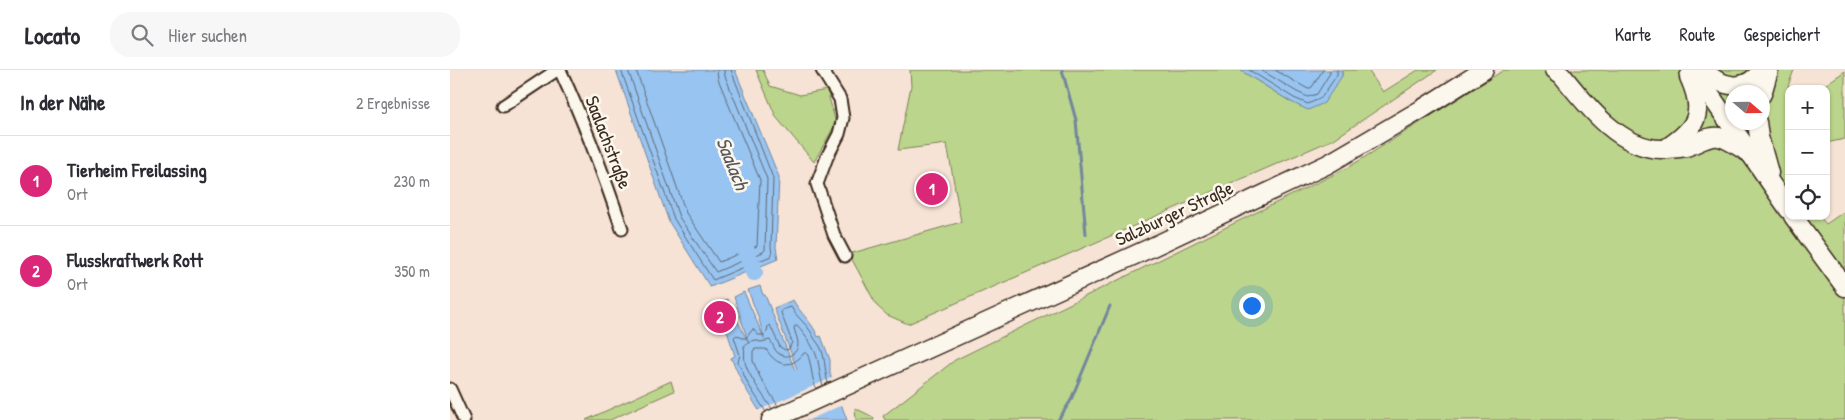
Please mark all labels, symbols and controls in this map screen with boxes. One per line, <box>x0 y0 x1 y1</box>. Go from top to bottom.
search box <box>110 12 460 57</box>
text: Locato <box>25 19 80 51</box>
icon: search <box>128 21 156 49</box>
text: Hier suchen <box>168 22 247 48</box>
text: Karte <box>1615 22 1652 47</box>
text: Route <box>1680 22 1716 47</box>
text: Gespeichert <box>1744 22 1820 47</box>
north arrow <box>1725 85 1770 130</box>
map controls <box>1785 85 1830 220</box>
button: + <box>1785 85 1830 130</box>
text: In der Nähe <box>20 88 105 117</box>
text: 2 Ergebnisse <box>356 92 430 114</box>
street label: Saalachstraße <box>579 92 639 193</box>
button: − <box>1785 130 1830 175</box>
water label: Saalach <box>710 133 756 195</box>
text: Tierheim Freilassing <box>67 157 207 183</box>
text: 1 <box>33 170 39 192</box>
text: 230 m <box>394 170 430 192</box>
pin: 1 <box>916 170 948 208</box>
street label: Salzburger Straße <box>1111 174 1238 252</box>
button: locate <box>1785 175 1830 220</box>
text: Ort <box>67 183 88 205</box>
text: Flusskraftwerk Rott <box>67 247 203 273</box>
text: 2 <box>32 260 40 282</box>
text: 350 m <box>394 260 430 282</box>
text: Ort <box>67 273 88 295</box>
your location <box>1239 293 1265 319</box>
pin: 2 <box>704 298 736 336</box>

